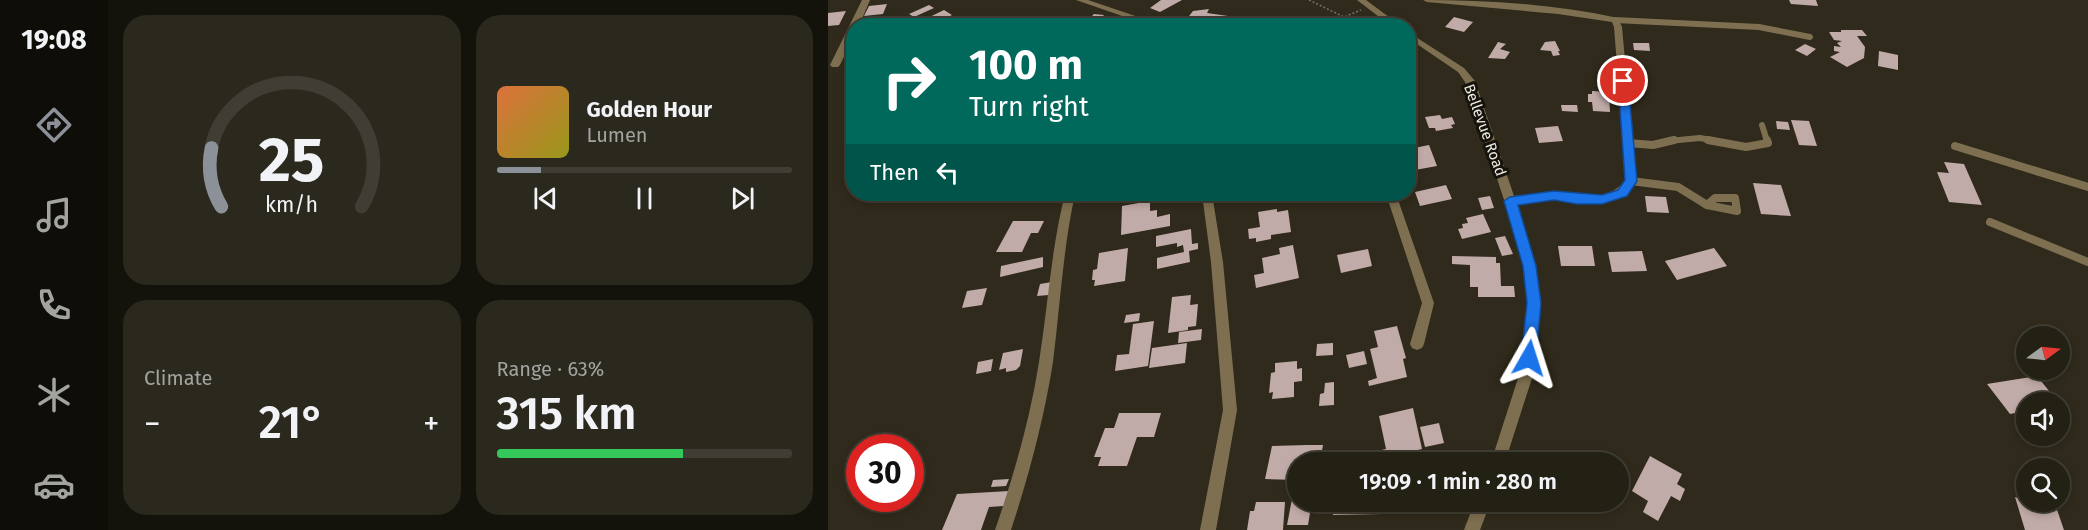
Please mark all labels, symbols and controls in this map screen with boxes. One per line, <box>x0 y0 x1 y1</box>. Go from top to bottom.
text: 19:08 <box>21 24 87 56</box>
text: 100 m <box>969 40 1083 90</box>
icon: right <box>870 42 948 120</box>
pin <box>1597 55 1648 106</box>
icon: arrive <box>1606 64 1639 97</box>
street label: Bellevue Road <box>1460 81 1510 179</box>
text: Turn right <box>969 91 1089 123</box>
text: Golden Hour <box>587 96 712 123</box>
icon: directions <box>33 104 75 146</box>
text: 25 <box>259 123 325 198</box>
text: Lumen <box>587 123 648 147</box>
icon: left <box>931 156 964 189</box>
text: Then <box>870 159 919 186</box>
icon: previous <box>529 182 562 215</box>
icon: pause <box>628 182 661 215</box>
icon: next <box>726 182 759 215</box>
text: km/h <box>265 193 318 219</box>
icon: music <box>33 194 75 236</box>
icon: phone <box>33 284 75 326</box>
position arrow <box>1497 326 1561 390</box>
north arrow <box>2016 326 2070 380</box>
map controls <box>2016 326 2070 512</box>
text: Range · 63% <box>497 357 604 381</box>
text: Climate <box>144 366 212 390</box>
icon: climate <box>33 374 75 416</box>
text: 315 km <box>497 387 636 441</box>
button: sound <box>2016 392 2070 446</box>
text: 21° <box>259 396 325 450</box>
text: − <box>144 404 161 444</box>
text: + <box>423 404 439 444</box>
speed limit sign: 30 <box>846 434 924 512</box>
button: search <box>2016 458 2070 512</box>
icon: car <box>33 464 75 506</box>
text: 19:09 · 1 min · 280 m <box>1359 468 1557 495</box>

